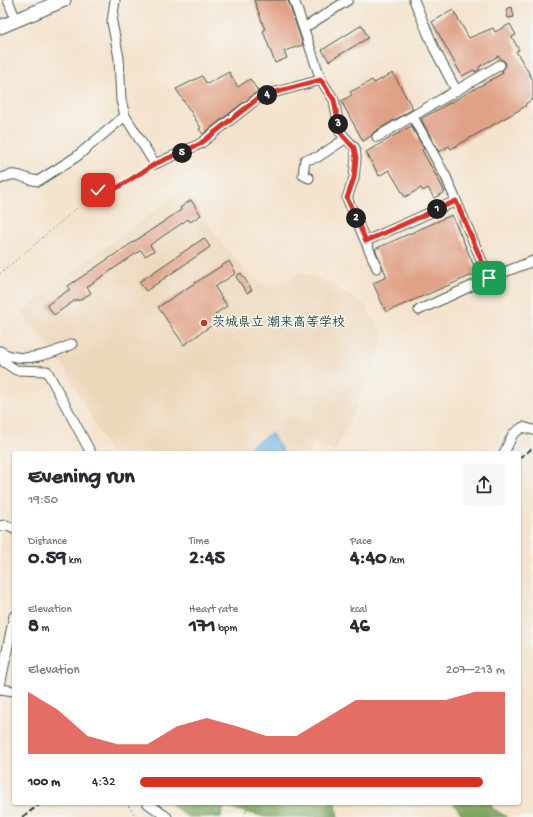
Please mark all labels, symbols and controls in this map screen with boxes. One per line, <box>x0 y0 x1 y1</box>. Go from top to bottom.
pin: 4 <box>257 85 277 105</box>
text: 4 <box>264 89 270 101</box>
pin: 3 <box>328 114 348 134</box>
text: 3 <box>335 118 341 130</box>
pin: 5 <box>172 143 192 163</box>
text: 5 <box>179 147 185 159</box>
pin <box>81 173 115 207</box>
icon: check <box>87 179 109 201</box>
pin: 1 <box>427 199 447 219</box>
text: 1 <box>435 203 439 215</box>
pin: 2 <box>346 208 366 228</box>
text: 2 <box>353 212 359 224</box>
pin <box>472 261 506 295</box>
icon: arrive <box>478 267 500 289</box>
place label: 茨城県立 潮来高等学校 <box>212 315 345 331</box>
marker: 茨城県立 潮来高等学校 <box>199 318 209 328</box>
button: share <box>463 464 505 506</box>
text: Evening run <box>28 465 135 491</box>
text: 19:50 <box>28 493 58 508</box>
text: Distance <box>28 536 67 548</box>
text: Time <box>189 536 209 548</box>
text: Pace <box>350 536 372 548</box>
text: 0.59 <box>28 548 66 571</box>
text: 2:45 <box>189 548 225 571</box>
text: 4:40 <box>350 548 387 571</box>
text: km <box>66 555 82 567</box>
text: /km <box>387 555 405 567</box>
text: Elevation <box>28 604 72 616</box>
text: Heart rate <box>189 604 238 616</box>
text: kcal <box>350 604 367 616</box>
text: 8 <box>28 616 39 639</box>
text: 171 <box>189 616 216 639</box>
text: 46 <box>350 616 370 639</box>
text: m <box>39 623 49 635</box>
text: bpm <box>216 623 237 635</box>
text: Elevation <box>28 663 80 678</box>
text: 207–213 m <box>446 663 505 678</box>
text: 100 m <box>28 775 60 790</box>
text: 4:32 <box>92 775 115 790</box>

